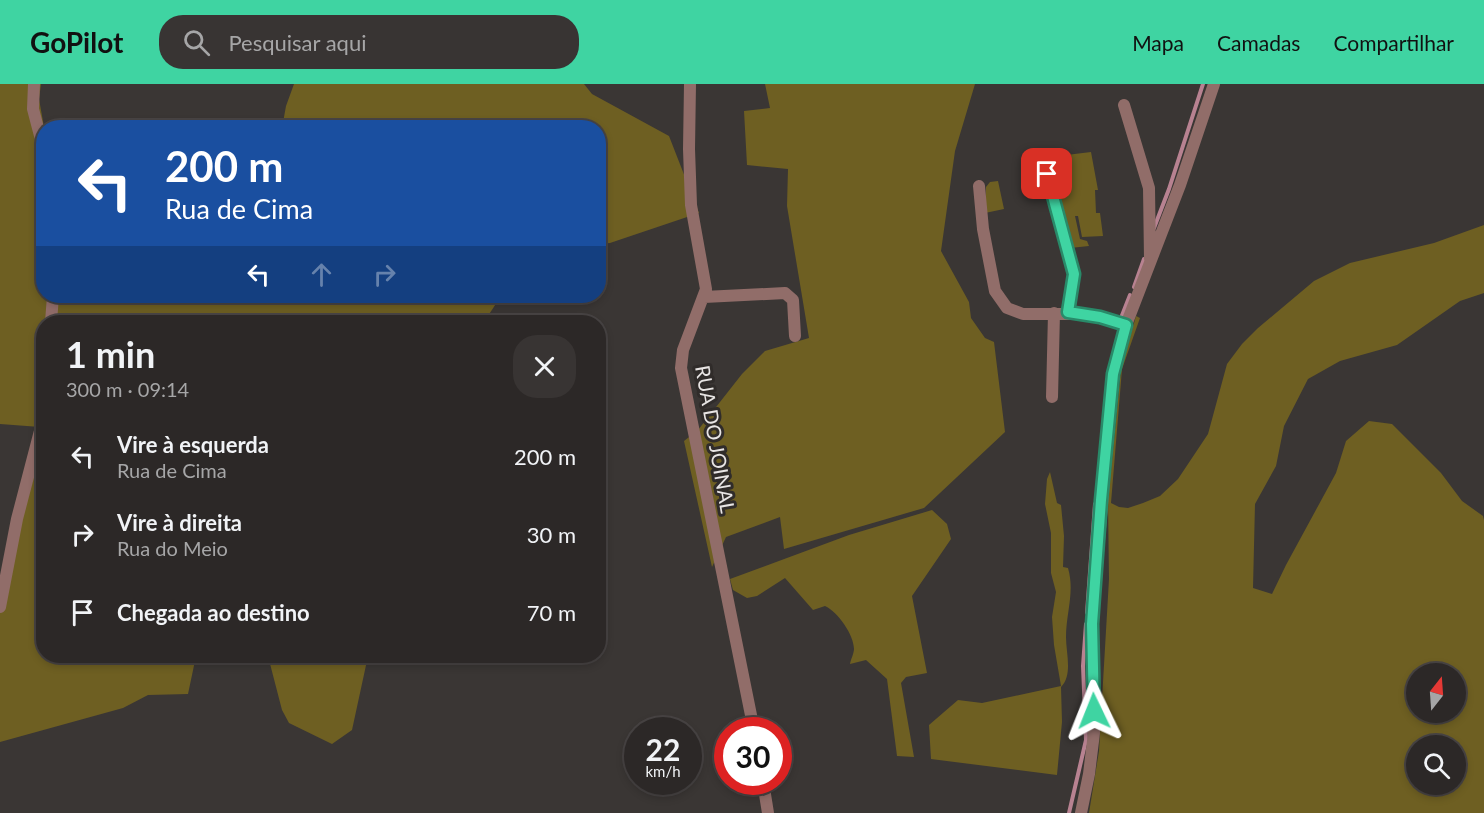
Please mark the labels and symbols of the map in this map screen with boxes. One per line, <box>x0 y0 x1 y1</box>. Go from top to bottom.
pin <box>1021 148 1072 199</box>
street label: RUA DO JOINAL <box>691 363 741 515</box>
north arrow <box>1406 663 1466 723</box>
position arrow <box>1062 679 1126 743</box>
speed limit sign: 30 <box>714 717 792 795</box>

